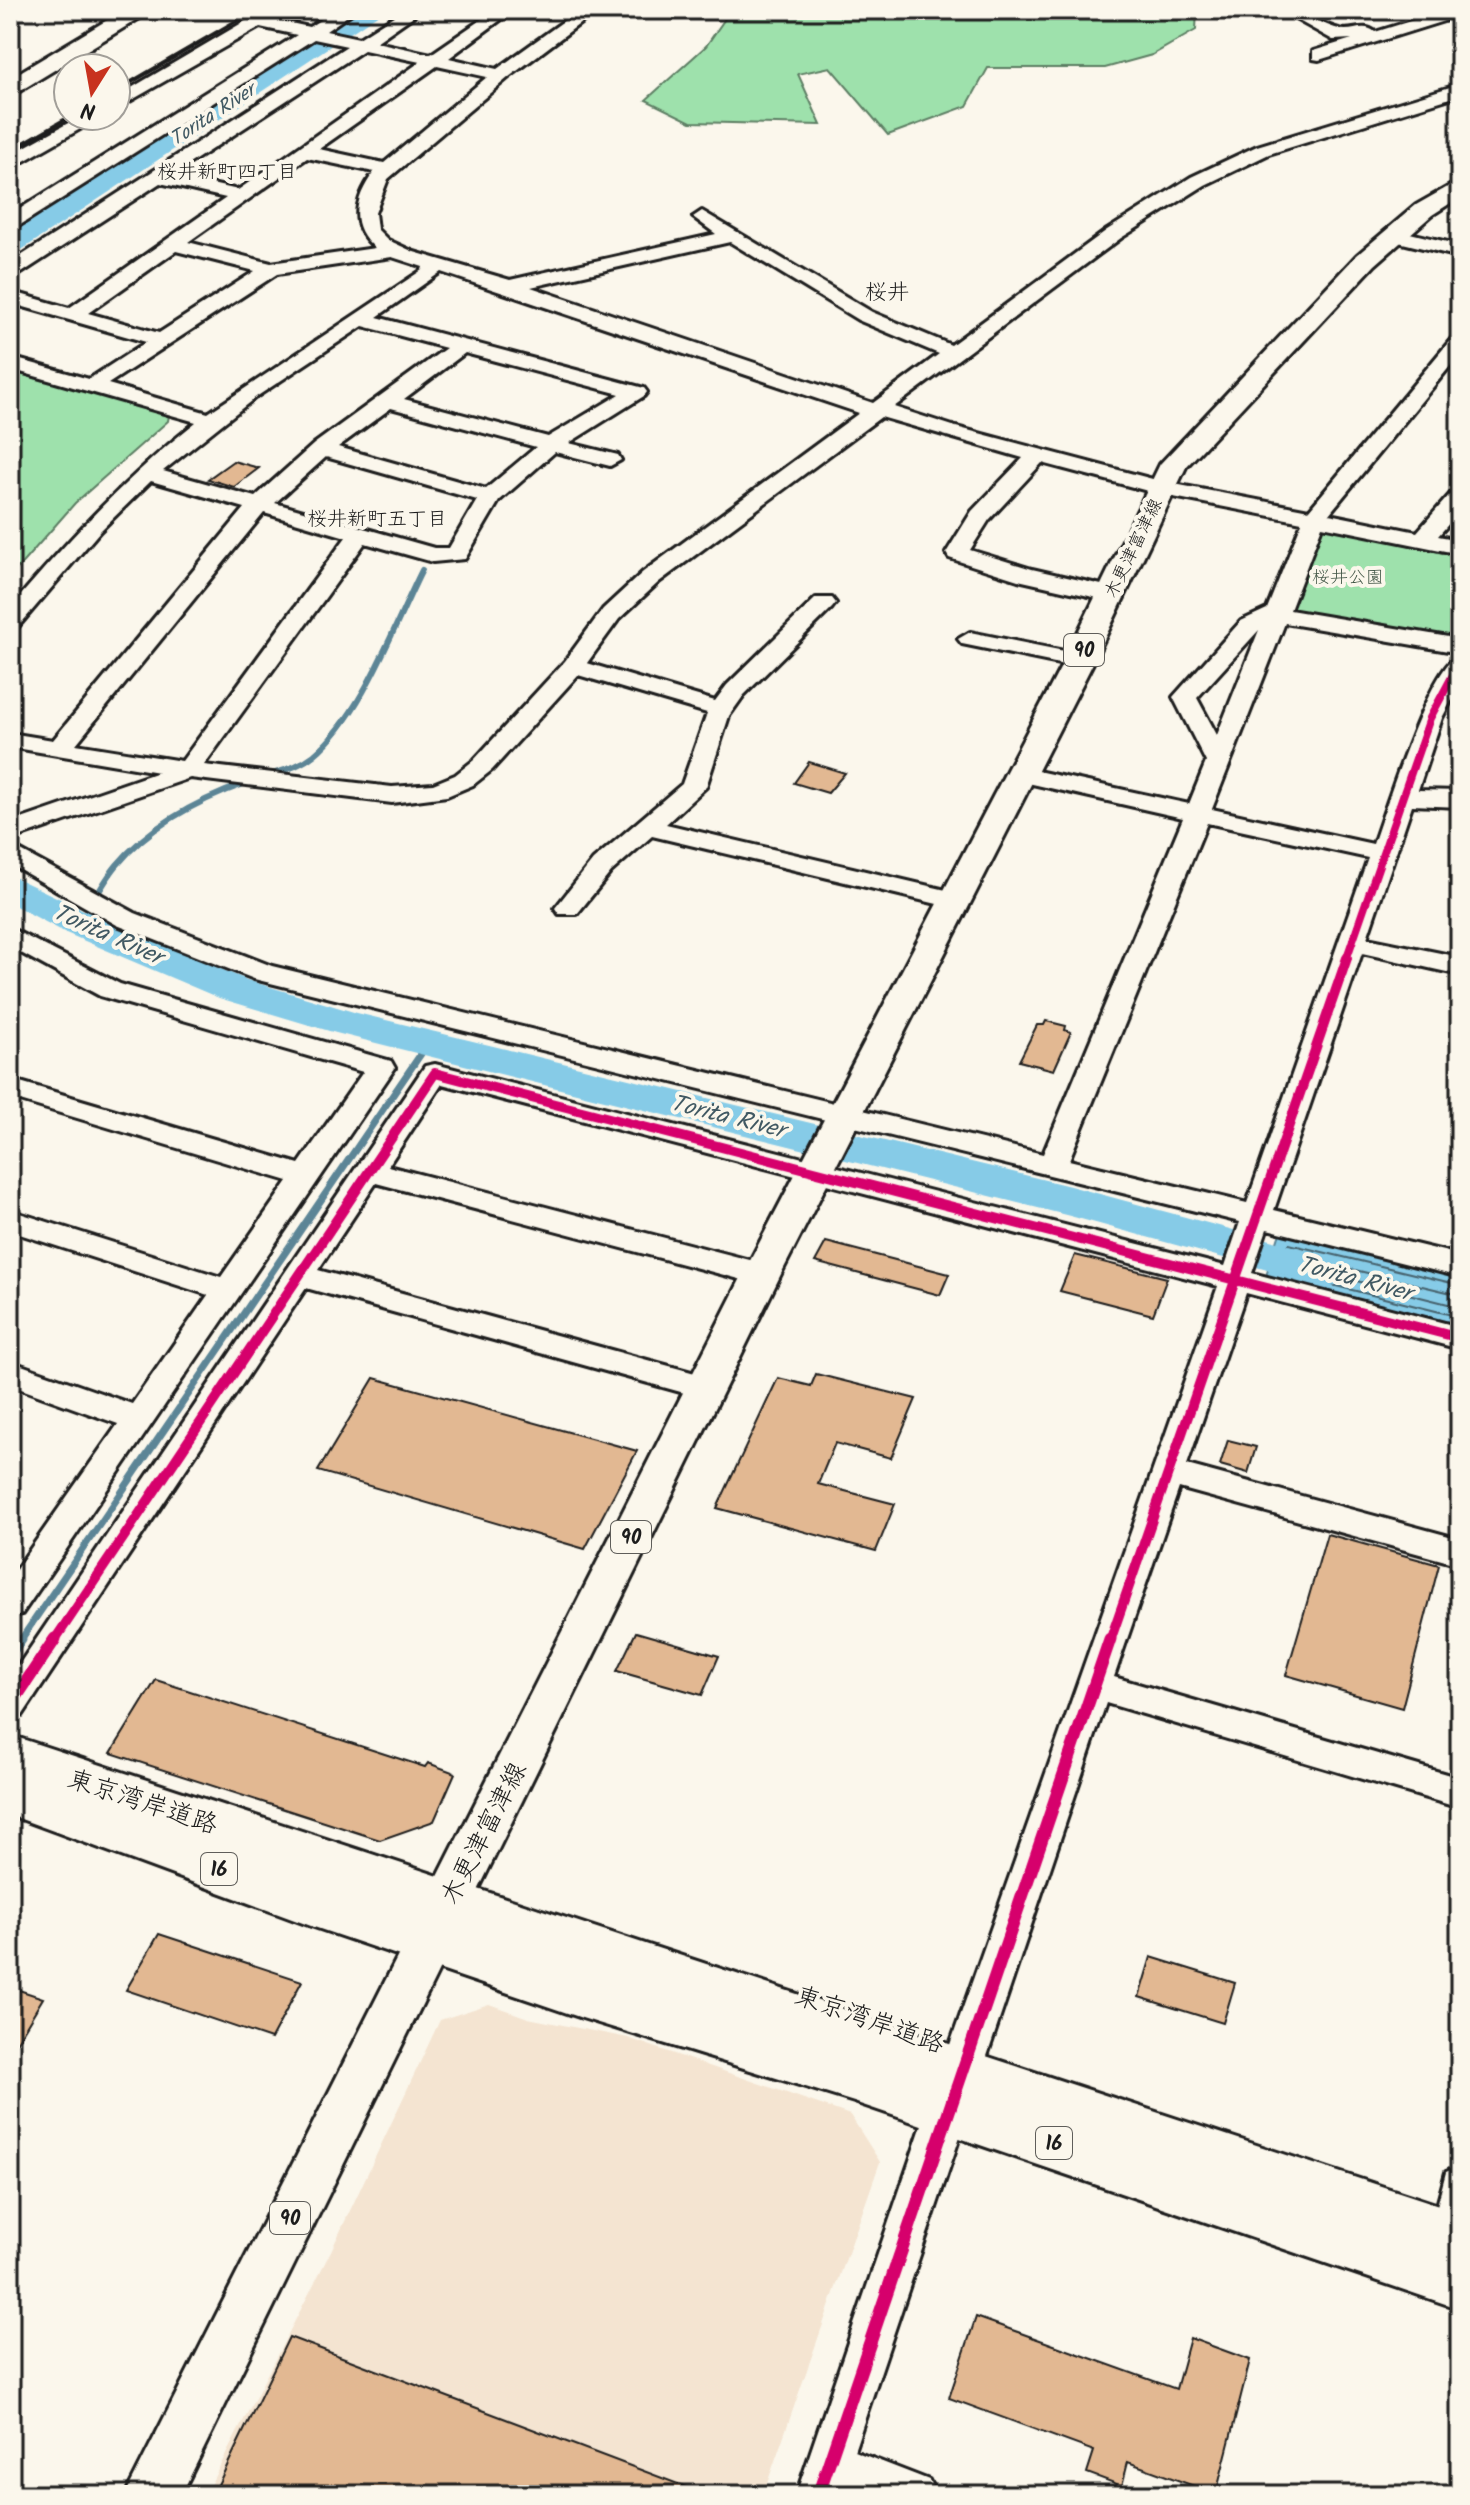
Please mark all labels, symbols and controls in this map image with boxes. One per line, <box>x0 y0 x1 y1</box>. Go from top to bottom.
north arrow <box>52 52 132 132</box>
water label: Torita River <box>164 74 266 155</box>
text: N <box>78 91 99 128</box>
district label: 桜井新町四丁目 <box>157 157 297 189</box>
district label: 桜井 <box>865 276 909 311</box>
street label: 木更津富津線 <box>1098 494 1171 604</box>
district label: 桜井新町五丁目 <box>307 504 447 536</box>
park label: 桜井公園 <box>1312 564 1384 593</box>
road number: 90 <box>1064 634 1104 666</box>
water label: Torita River <box>46 894 173 979</box>
water label: Torita River <box>667 1084 794 1152</box>
water label: Torita River <box>1293 1246 1421 1315</box>
road number: 90 <box>611 1521 651 1553</box>
street label: 木更津富津線 <box>431 1755 539 1913</box>
street label: 東京湾岸道路 <box>62 1759 223 1847</box>
road number: 16 <box>201 1853 237 1885</box>
street label: 東京湾岸道路 <box>789 1976 950 2066</box>
road number: 16 <box>1036 2127 1072 2159</box>
road number: 90 <box>270 2202 310 2234</box>

